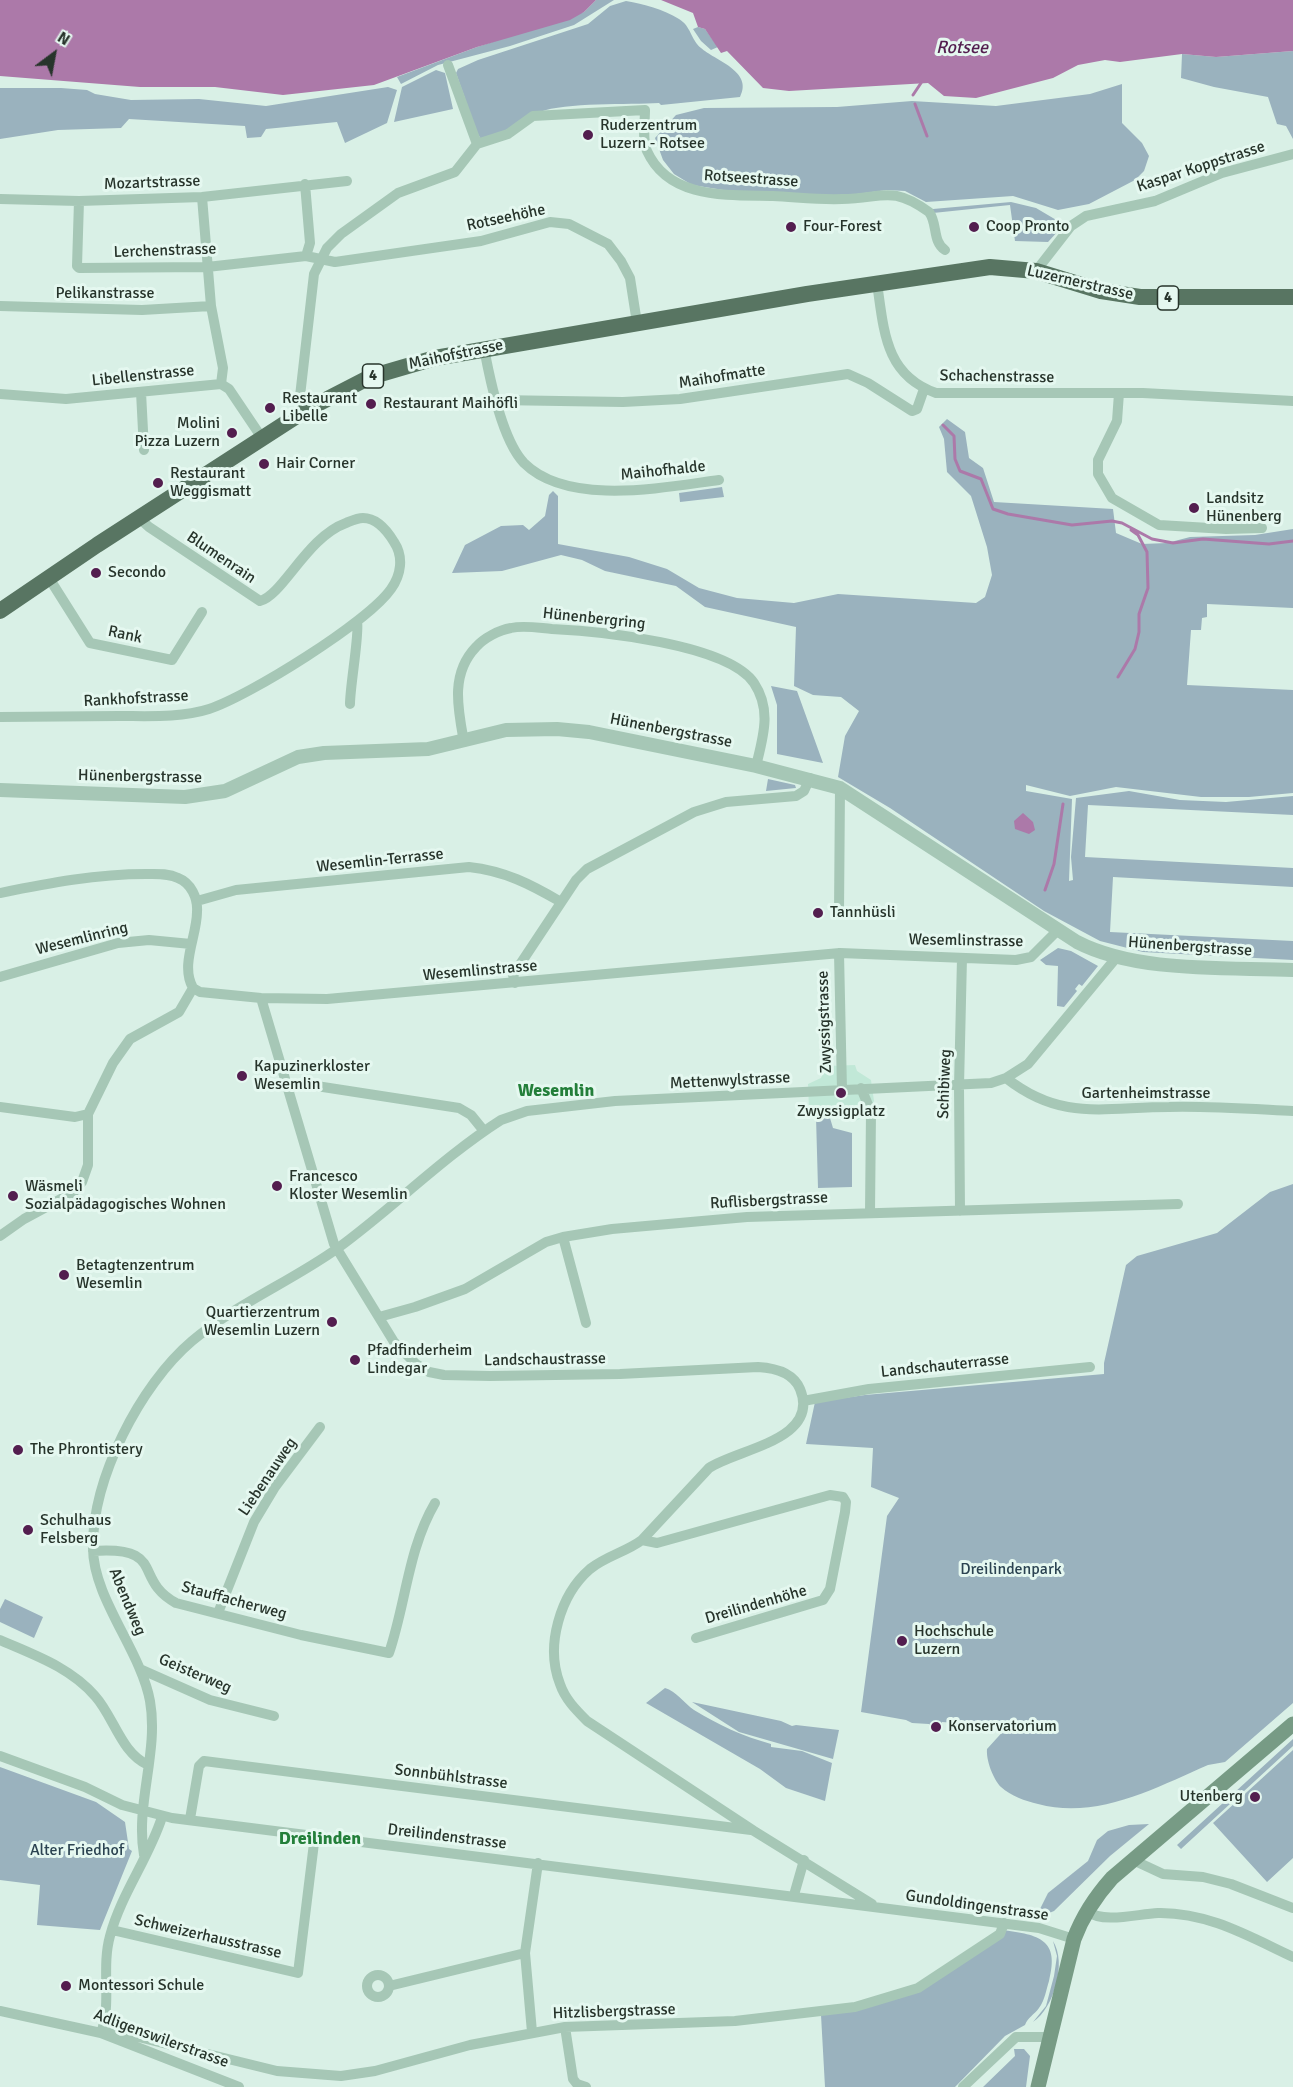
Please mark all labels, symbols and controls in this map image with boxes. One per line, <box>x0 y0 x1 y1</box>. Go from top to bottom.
north arrow <box>24 24 84 84</box>
text: N <box>54 27 74 50</box>
water label: Rotsee <box>936 37 988 59</box>
place label: Ruderzentrum Luzern - Rotsee <box>600 116 705 154</box>
marker: Ruderzentrum Luzern - Rotsee <box>581 128 595 142</box>
street label: Kaspar Koppstrasse <box>1134 137 1268 197</box>
street label: Rotseestrasse <box>703 166 799 192</box>
street label: Mozartstrasse <box>103 172 201 194</box>
street label: Rotseehöhe <box>465 200 547 236</box>
place label: Four-Forest <box>803 217 882 237</box>
place label: Coop Pronto <box>986 217 1069 237</box>
marker: Four-Forest <box>784 220 798 234</box>
marker: Coop Pronto <box>967 220 981 234</box>
street label: Lerchenstrasse <box>113 240 217 262</box>
street label: Luzernerstrasse <box>1025 261 1135 305</box>
street label: Pelikanstrasse <box>56 284 154 304</box>
road number: 4 <box>1158 286 1178 310</box>
street label: Maihofstrasse <box>407 336 505 374</box>
street label: Libellenstrasse <box>91 361 195 391</box>
street label: Maihofmatte <box>677 361 767 393</box>
road number: 4 <box>362 364 384 388</box>
street label: Schachenstrasse <box>940 366 1054 388</box>
place label: Restaurant Libelle <box>282 389 357 427</box>
place label: Restaurant Maihöfli <box>383 394 518 414</box>
marker: Restaurant Maihöfli <box>364 397 378 411</box>
marker: Restaurant Libelle <box>263 401 277 415</box>
place label: Molini Pizza Luzern <box>134 414 220 452</box>
marker: Molini Pizza Luzern <box>225 426 239 440</box>
place label: Hair Corner <box>276 454 355 474</box>
marker: Hair Corner <box>257 457 271 471</box>
street label: Maihofhalde <box>619 457 707 485</box>
place label: Restaurant Weggismatt <box>170 464 251 502</box>
marker: Restaurant Weggismatt <box>151 476 165 490</box>
place label: Landsitz Hünenberg <box>1206 489 1282 527</box>
marker: Landsitz Hünenberg <box>1187 501 1201 515</box>
street label: Blumenrain <box>183 528 259 588</box>
place label: Secondo <box>108 563 166 583</box>
marker: Secondo <box>89 566 103 580</box>
street label: Hünenbergring <box>542 604 646 634</box>
street label: Rank <box>106 622 144 648</box>
street label: Rankhofstrasse <box>83 687 189 711</box>
street label: Hünenbergstrasse <box>608 710 734 752</box>
street label: Hünenbergstrasse <box>78 766 202 788</box>
street label: Wesemlin-Terrasse <box>316 845 444 877</box>
place label: Tannhüsli <box>830 903 896 923</box>
marker: Tannhüsli <box>811 906 825 920</box>
street label: Wesemlinring <box>34 918 130 960</box>
street label: Wesemlinstrasse <box>908 930 1024 952</box>
street label: Hünenbergstrasse <box>1127 933 1253 961</box>
street label: Wesemlinstrasse <box>422 956 538 986</box>
street label: Zwyssigstrasse <box>814 970 836 1074</box>
street label: Schibiweg <box>934 1049 956 1119</box>
place label: Kapuzinerkloster Wesemlin <box>254 1057 370 1095</box>
street label: Mettenwylstrasse <box>669 1068 791 1094</box>
marker: Kapuzinerkloster Wesemlin <box>235 1069 249 1083</box>
district label: Wesemlin <box>518 1080 594 1102</box>
street label: Gartenheimstrasse <box>1081 1084 1211 1104</box>
marker: Zwyssigplatz <box>834 1086 848 1100</box>
place label: Zwyssigplatz <box>797 1102 885 1122</box>
place label: Francesco Kloster Wesemlin <box>289 1167 408 1205</box>
place label: Wäsmeli Sozialpädagogisches Wohnen <box>25 1177 226 1215</box>
marker: Francesco Kloster Wesemlin <box>270 1179 284 1193</box>
street label: Ruflisbergstrasse <box>709 1188 829 1214</box>
marker: Wäsmeli Sozialpädagogisches Wohnen <box>6 1189 20 1203</box>
place label: Betagtenzentrum Wesemlin <box>76 1256 195 1294</box>
marker: Betagtenzentrum Wesemlin <box>57 1268 71 1282</box>
place label: Quartierzentrum Wesemlin Luzern <box>204 1303 320 1341</box>
marker: Quartierzentrum Wesemlin Luzern <box>325 1315 339 1329</box>
place label: Pfadfinderheim Lindegar <box>367 1341 472 1379</box>
street label: Landschaustrasse <box>484 1349 606 1371</box>
street label: Landschauterrasse <box>880 1350 1010 1382</box>
marker: Pfadfinderheim Lindegar <box>348 1353 362 1367</box>
street label: Liebenauweg <box>235 1434 301 1520</box>
place label: The Phrontistery <box>30 1440 143 1460</box>
marker: The Phrontistery <box>11 1443 25 1457</box>
place label: Schulhaus Felsberg <box>40 1511 111 1549</box>
marker: Schulhaus Felsberg <box>21 1523 35 1537</box>
park label: Dreilindenpark <box>960 1560 1062 1580</box>
street label: Abendweg <box>104 1565 150 1639</box>
street label: Stauffacherweg <box>179 1578 289 1624</box>
street label: Dreilindenhöhe <box>703 1581 809 1629</box>
place label: Hochschule Luzern <box>914 1622 994 1660</box>
marker: Hochschule Luzern <box>895 1634 909 1648</box>
street label: Geisterweg <box>156 1650 234 1698</box>
place label: Konservatorium <box>948 1717 1057 1737</box>
marker: Konservatorium <box>929 1720 943 1734</box>
street label: Sonnbühlstrasse <box>393 1761 509 1793</box>
place label: Utenberg <box>1179 1787 1243 1807</box>
marker: Utenberg <box>1248 1790 1262 1804</box>
street label: Dreilindenstrasse <box>386 1820 508 1854</box>
district label: Dreilinden <box>279 1828 361 1850</box>
park label: Alter Friedhof <box>30 1841 124 1861</box>
street label: Gundoldingenstrasse <box>904 1886 1050 1926</box>
street label: Schweizerhausstrasse <box>133 1911 283 1963</box>
place label: Montessori Schule <box>78 1976 204 1996</box>
marker: Montessori Schule <box>59 1979 73 1993</box>
street label: Hitzlisbergstrasse <box>552 2000 676 2024</box>
street label: Adligenswilerstrasse <box>91 2006 231 2072</box>

